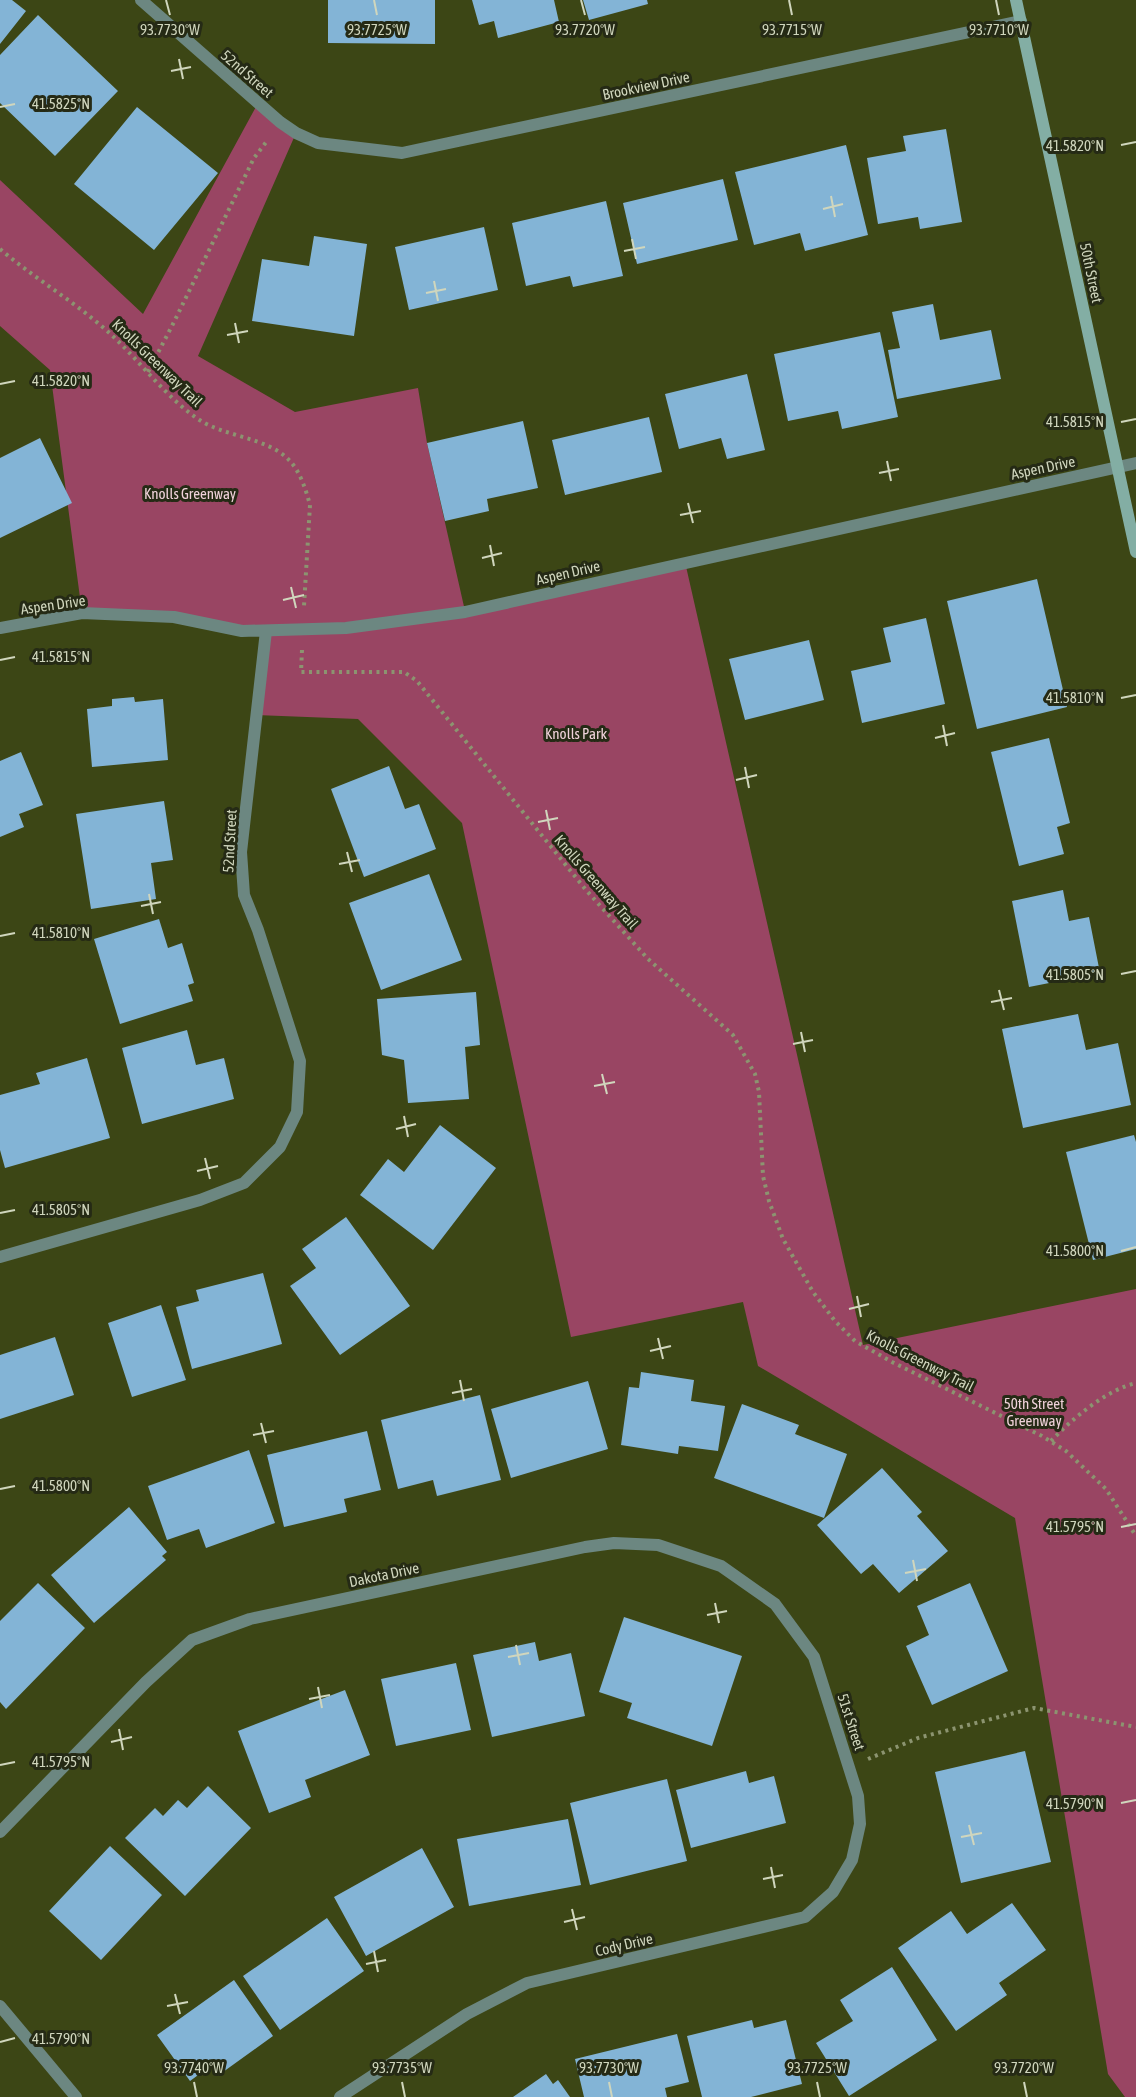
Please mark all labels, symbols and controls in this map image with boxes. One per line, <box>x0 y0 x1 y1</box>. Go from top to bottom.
text: 93.7730°W <box>140 21 200 38</box>
text: 93.7725°W <box>347 21 407 38</box>
text: 93.7720°W <box>555 21 615 38</box>
text: 93.7715°W <box>762 21 822 38</box>
text: 93.7710°W <box>969 21 1029 38</box>
street label: 52nd Street <box>218 46 277 101</box>
street label: Brookview Drive <box>601 68 691 103</box>
text: 41.5825°N <box>32 95 90 112</box>
text: 41.5820°N <box>1046 137 1104 154</box>
street label: 50th Street <box>1077 241 1106 304</box>
street label: Knolls Greenway Trail <box>109 315 206 410</box>
text: 41.5820°N <box>32 372 90 389</box>
text: 41.5815°N <box>1046 413 1104 430</box>
street label: Aspen Drive <box>1009 452 1077 483</box>
park label: Knolls Greenway <box>144 485 236 502</box>
street label: Aspen Drive <box>534 557 602 588</box>
street label: Aspen Drive <box>20 592 86 617</box>
text: 41.5815°N <box>32 648 90 665</box>
text: 41.5810°N <box>1046 689 1104 706</box>
park label: Knolls Park <box>545 725 607 742</box>
street label: 52nd Street <box>219 809 240 873</box>
street label: Knolls Greenway Trail <box>551 831 642 932</box>
text: 41.5810°N <box>32 924 90 941</box>
text: 41.5805°N <box>1046 966 1104 983</box>
text: 41.5805°N <box>32 1201 90 1218</box>
text: 41.5800°N <box>1046 1242 1104 1259</box>
street label: Knolls Greenway Trail <box>864 1326 977 1395</box>
park label: 50th Street Greenway <box>1004 1395 1064 1429</box>
text: 41.5800°N <box>32 1477 90 1494</box>
text: 41.5795°N <box>1046 1518 1104 1535</box>
street label: Dakota Drive <box>347 1559 421 1590</box>
street label: 51st Street <box>834 1691 869 1752</box>
text: 41.5795°N <box>32 1753 90 1770</box>
text: 41.5790°N <box>1046 1795 1104 1812</box>
street label: Cody Drive <box>594 1930 654 1959</box>
text: 41.5790°N <box>32 2030 90 2047</box>
text: 93.7740°W <box>164 2059 224 2076</box>
text: 93.7735°W <box>372 2059 432 2076</box>
text: 93.7730°W <box>579 2059 639 2076</box>
text: 93.7725°W <box>787 2059 847 2076</box>
text: 93.7720°W <box>994 2059 1054 2076</box>

